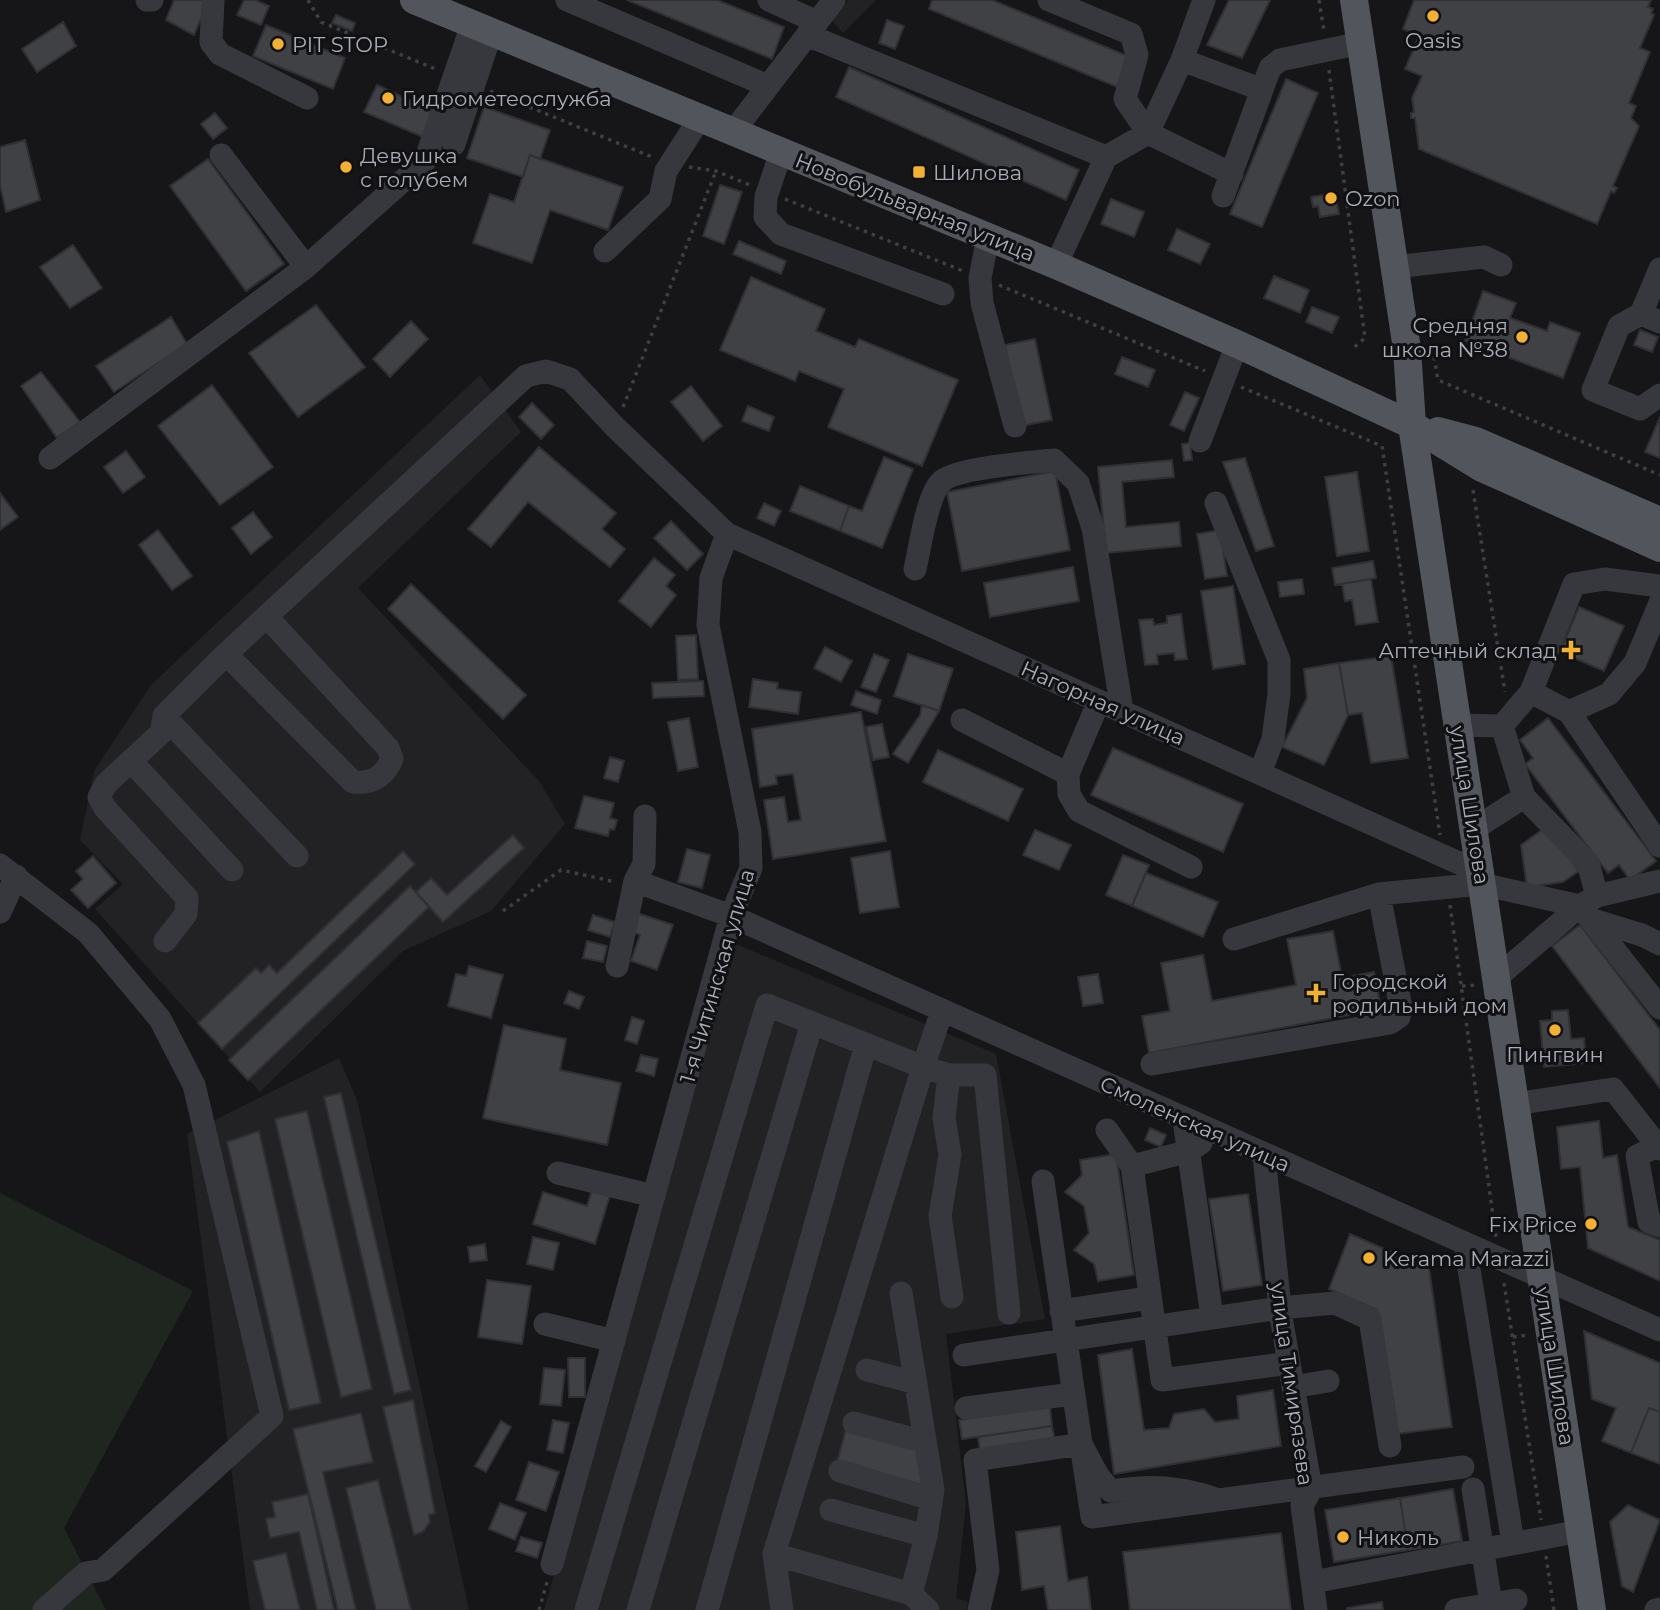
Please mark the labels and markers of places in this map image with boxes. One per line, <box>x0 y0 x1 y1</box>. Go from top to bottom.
marker: Oasis <box>1425 8 1441 24</box>
place label: Oasis <box>1405 28 1461 53</box>
place label: PIT STOP <box>292 32 388 57</box>
marker: PIT STOP <box>270 36 286 52</box>
place label: Гидрометеослужба <box>402 86 611 111</box>
marker: Гидрометеослужба <box>380 90 396 106</box>
place label: Девушка с голубем <box>360 143 468 192</box>
marker: Девушка с голубем <box>338 159 354 175</box>
place label: Шилова <box>933 160 1022 185</box>
marker: Шилова <box>911 164 927 180</box>
place label: Ozon <box>1345 186 1401 211</box>
marker: Ozon <box>1323 190 1339 206</box>
place label: Средняя школа №38 <box>1382 313 1508 362</box>
marker: Средняя школа №38 <box>1514 329 1530 345</box>
place label: Аптечный склад <box>1378 638 1557 663</box>
marker: Аптечный склад <box>1563 642 1579 658</box>
place label: Городской родильный дом <box>1332 969 1507 1018</box>
marker: Городской родильный дом <box>1306 983 1326 1003</box>
marker: Пингвин <box>1547 1022 1563 1038</box>
place label: Пингвин <box>1506 1042 1604 1067</box>
place label: Fix Price <box>1489 1212 1577 1237</box>
marker: Fix Price <box>1583 1216 1599 1232</box>
place label: Kerama Marazzi <box>1383 1246 1550 1271</box>
marker: Kerama Marazzi <box>1361 1250 1377 1266</box>
place label: Николь <box>1357 1525 1439 1550</box>
marker: Николь <box>1335 1529 1351 1545</box>

